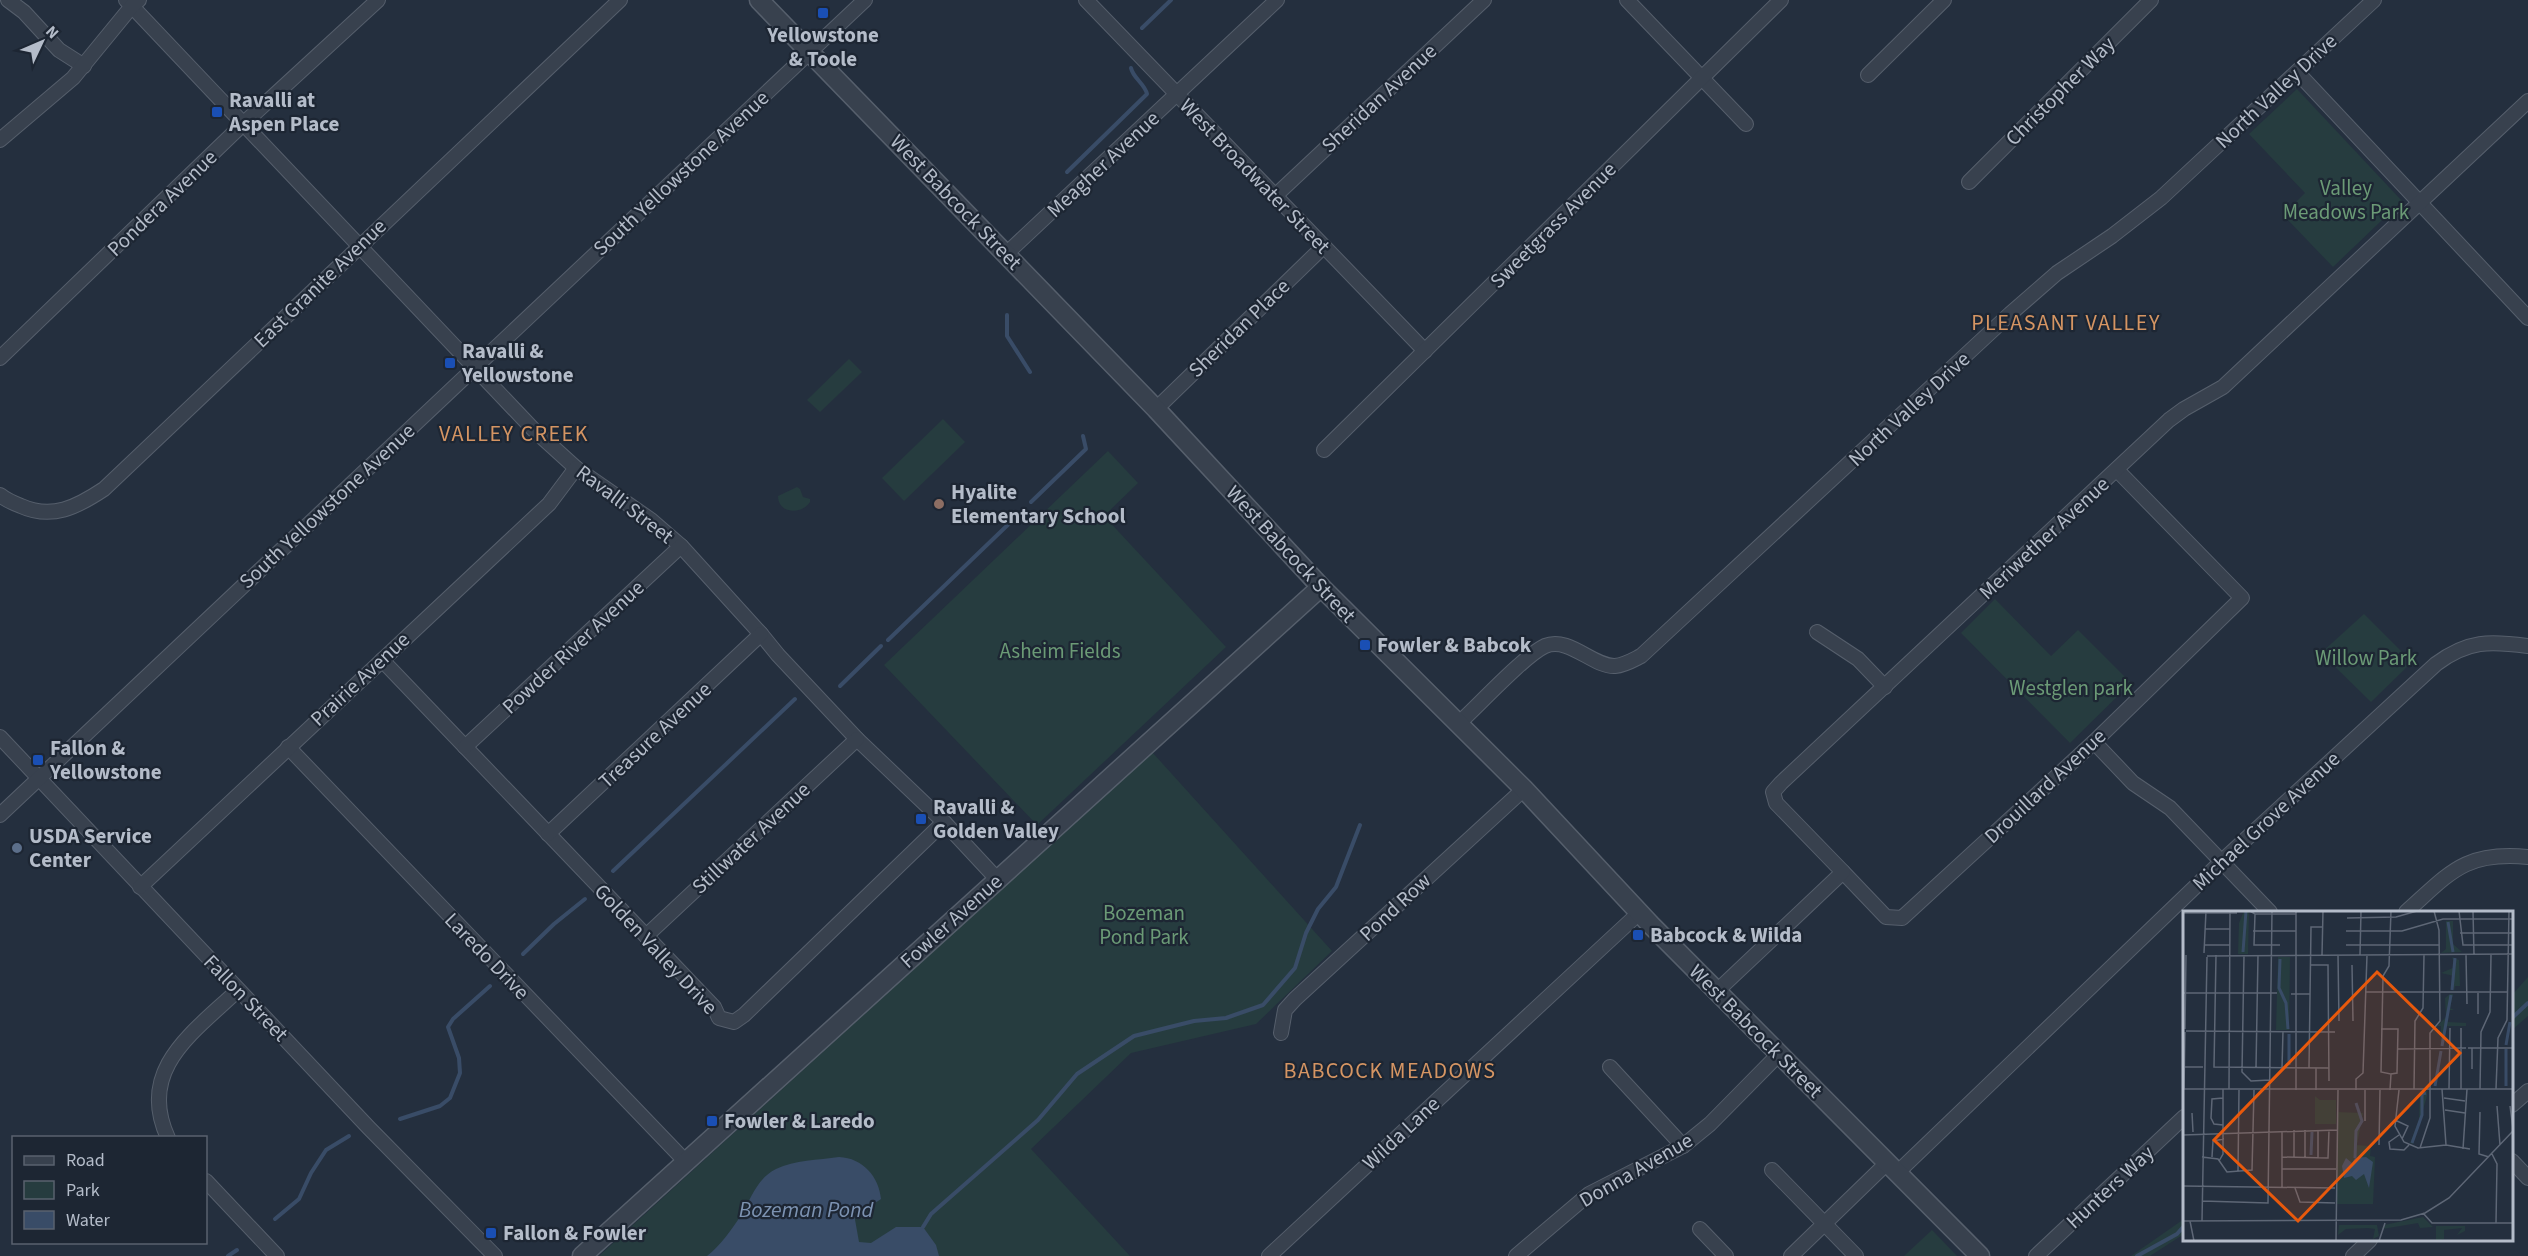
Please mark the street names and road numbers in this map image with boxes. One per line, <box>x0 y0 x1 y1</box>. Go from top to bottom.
street label: North Valley Drive <box>2208 27 2344 155</box>
street label: Christopher Way <box>1998 29 2122 153</box>
street label: Sheridan Avenue <box>1315 37 1443 159</box>
street label: South Yellowstone Avenue <box>586 83 776 263</box>
street label: West Broadwater Street <box>1173 92 1337 260</box>
street label: Meagher Avenue <box>1040 104 1166 224</box>
street label: West Babcock Street <box>883 127 1029 277</box>
street label: Pondera Avenue <box>100 143 224 263</box>
street label: Sweetgrass Avenue <box>1483 155 1623 295</box>
street label: East Granite Avenue <box>247 212 393 354</box>
street label: Sheridan Place <box>1182 272 1296 384</box>
street label: North Valley Drive <box>1841 345 1977 473</box>
street label: South Yellowstone Avenue <box>232 416 422 596</box>
street label: Ravalli Street <box>570 457 680 551</box>
street label: Meriwether Avenue <box>1972 470 2116 606</box>
street label: West Babcock Street <box>1219 479 1363 629</box>
street label: Powder River Avenue <box>495 573 651 721</box>
street label: Prairie Avenue <box>304 625 416 733</box>
street label: Treasure Avenue <box>592 675 718 795</box>
street label: Drouillard Avenue <box>1977 722 2113 850</box>
street label: Michael Grove Avenue <box>2185 744 2347 898</box>
street label: Stillwater Avenue <box>685 775 817 901</box>
street label: Pond Row <box>1352 866 1438 948</box>
street label: Fowler Avenue <box>893 867 1009 975</box>
street label: Golden Valley Drive <box>587 877 725 1021</box>
street label: Laredo Drive <box>438 906 536 1006</box>
street label: Fallon Street <box>197 948 295 1048</box>
street label: West Babcock Street <box>1682 957 1830 1105</box>
street label: Wilda Lane <box>1356 1089 1446 1177</box>
street label: Donna Avenue <box>1574 1125 1698 1215</box>
street label: Hunters Way <box>2059 1138 2161 1236</box>

